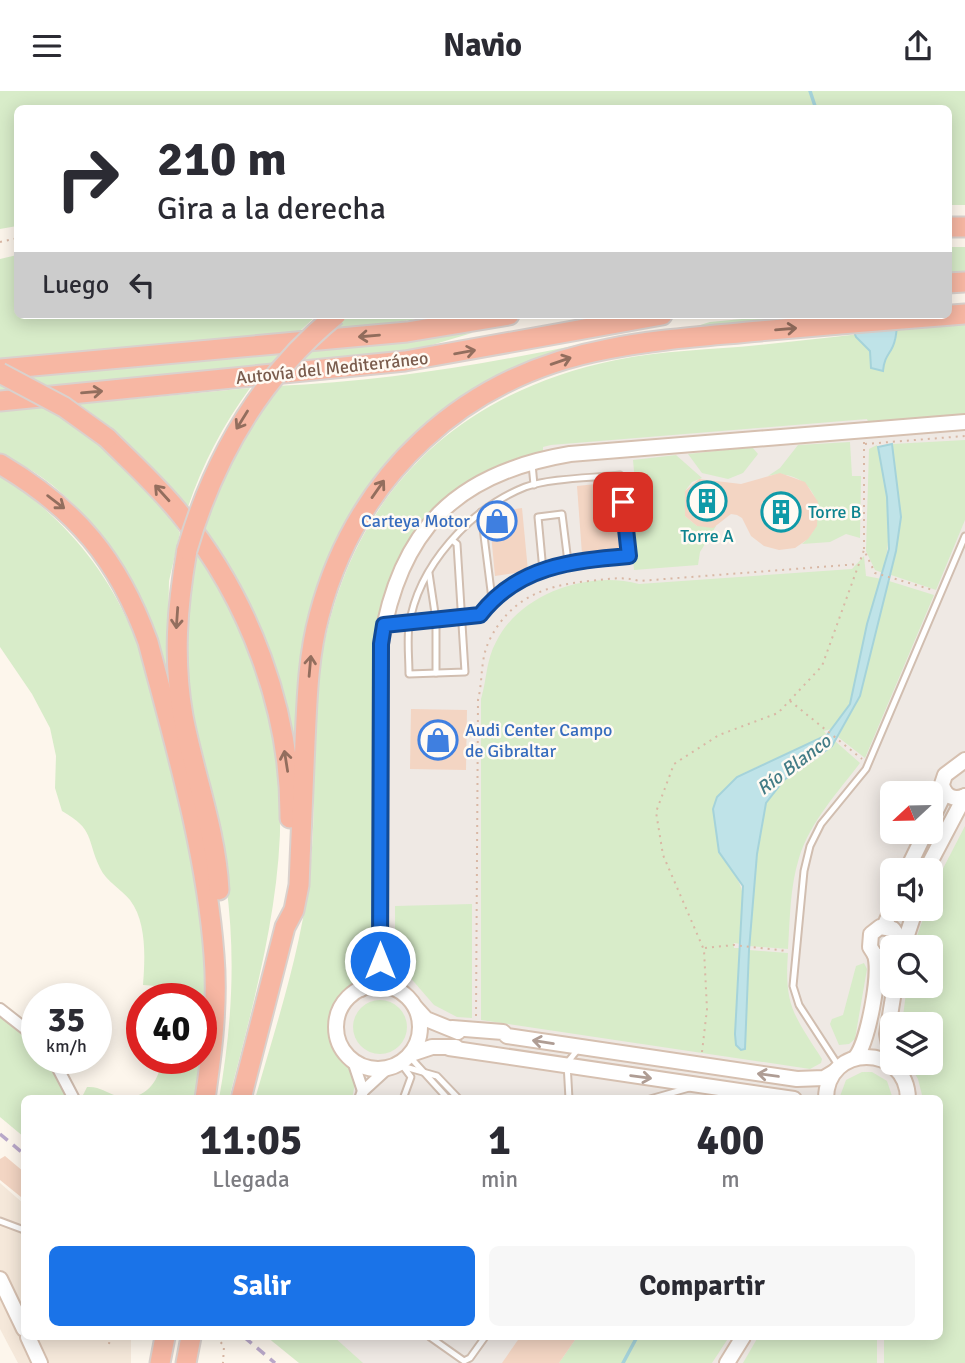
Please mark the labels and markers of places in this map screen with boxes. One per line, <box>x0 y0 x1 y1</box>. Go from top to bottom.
pin <box>593 472 653 532</box>
building icon: Torre A <box>686 480 728 522</box>
building icon: Torre B <box>760 491 802 533</box>
shop icon: Carteya Motor <box>476 500 518 542</box>
place label: Torre B <box>808 501 862 523</box>
place label: Carteya Motor <box>361 510 470 532</box>
place label: Torre A <box>680 525 734 547</box>
shop icon: Audi Center Campo de Gibraltar <box>417 719 459 761</box>
place label: Audi Center Campo de Gibraltar <box>465 719 612 762</box>

